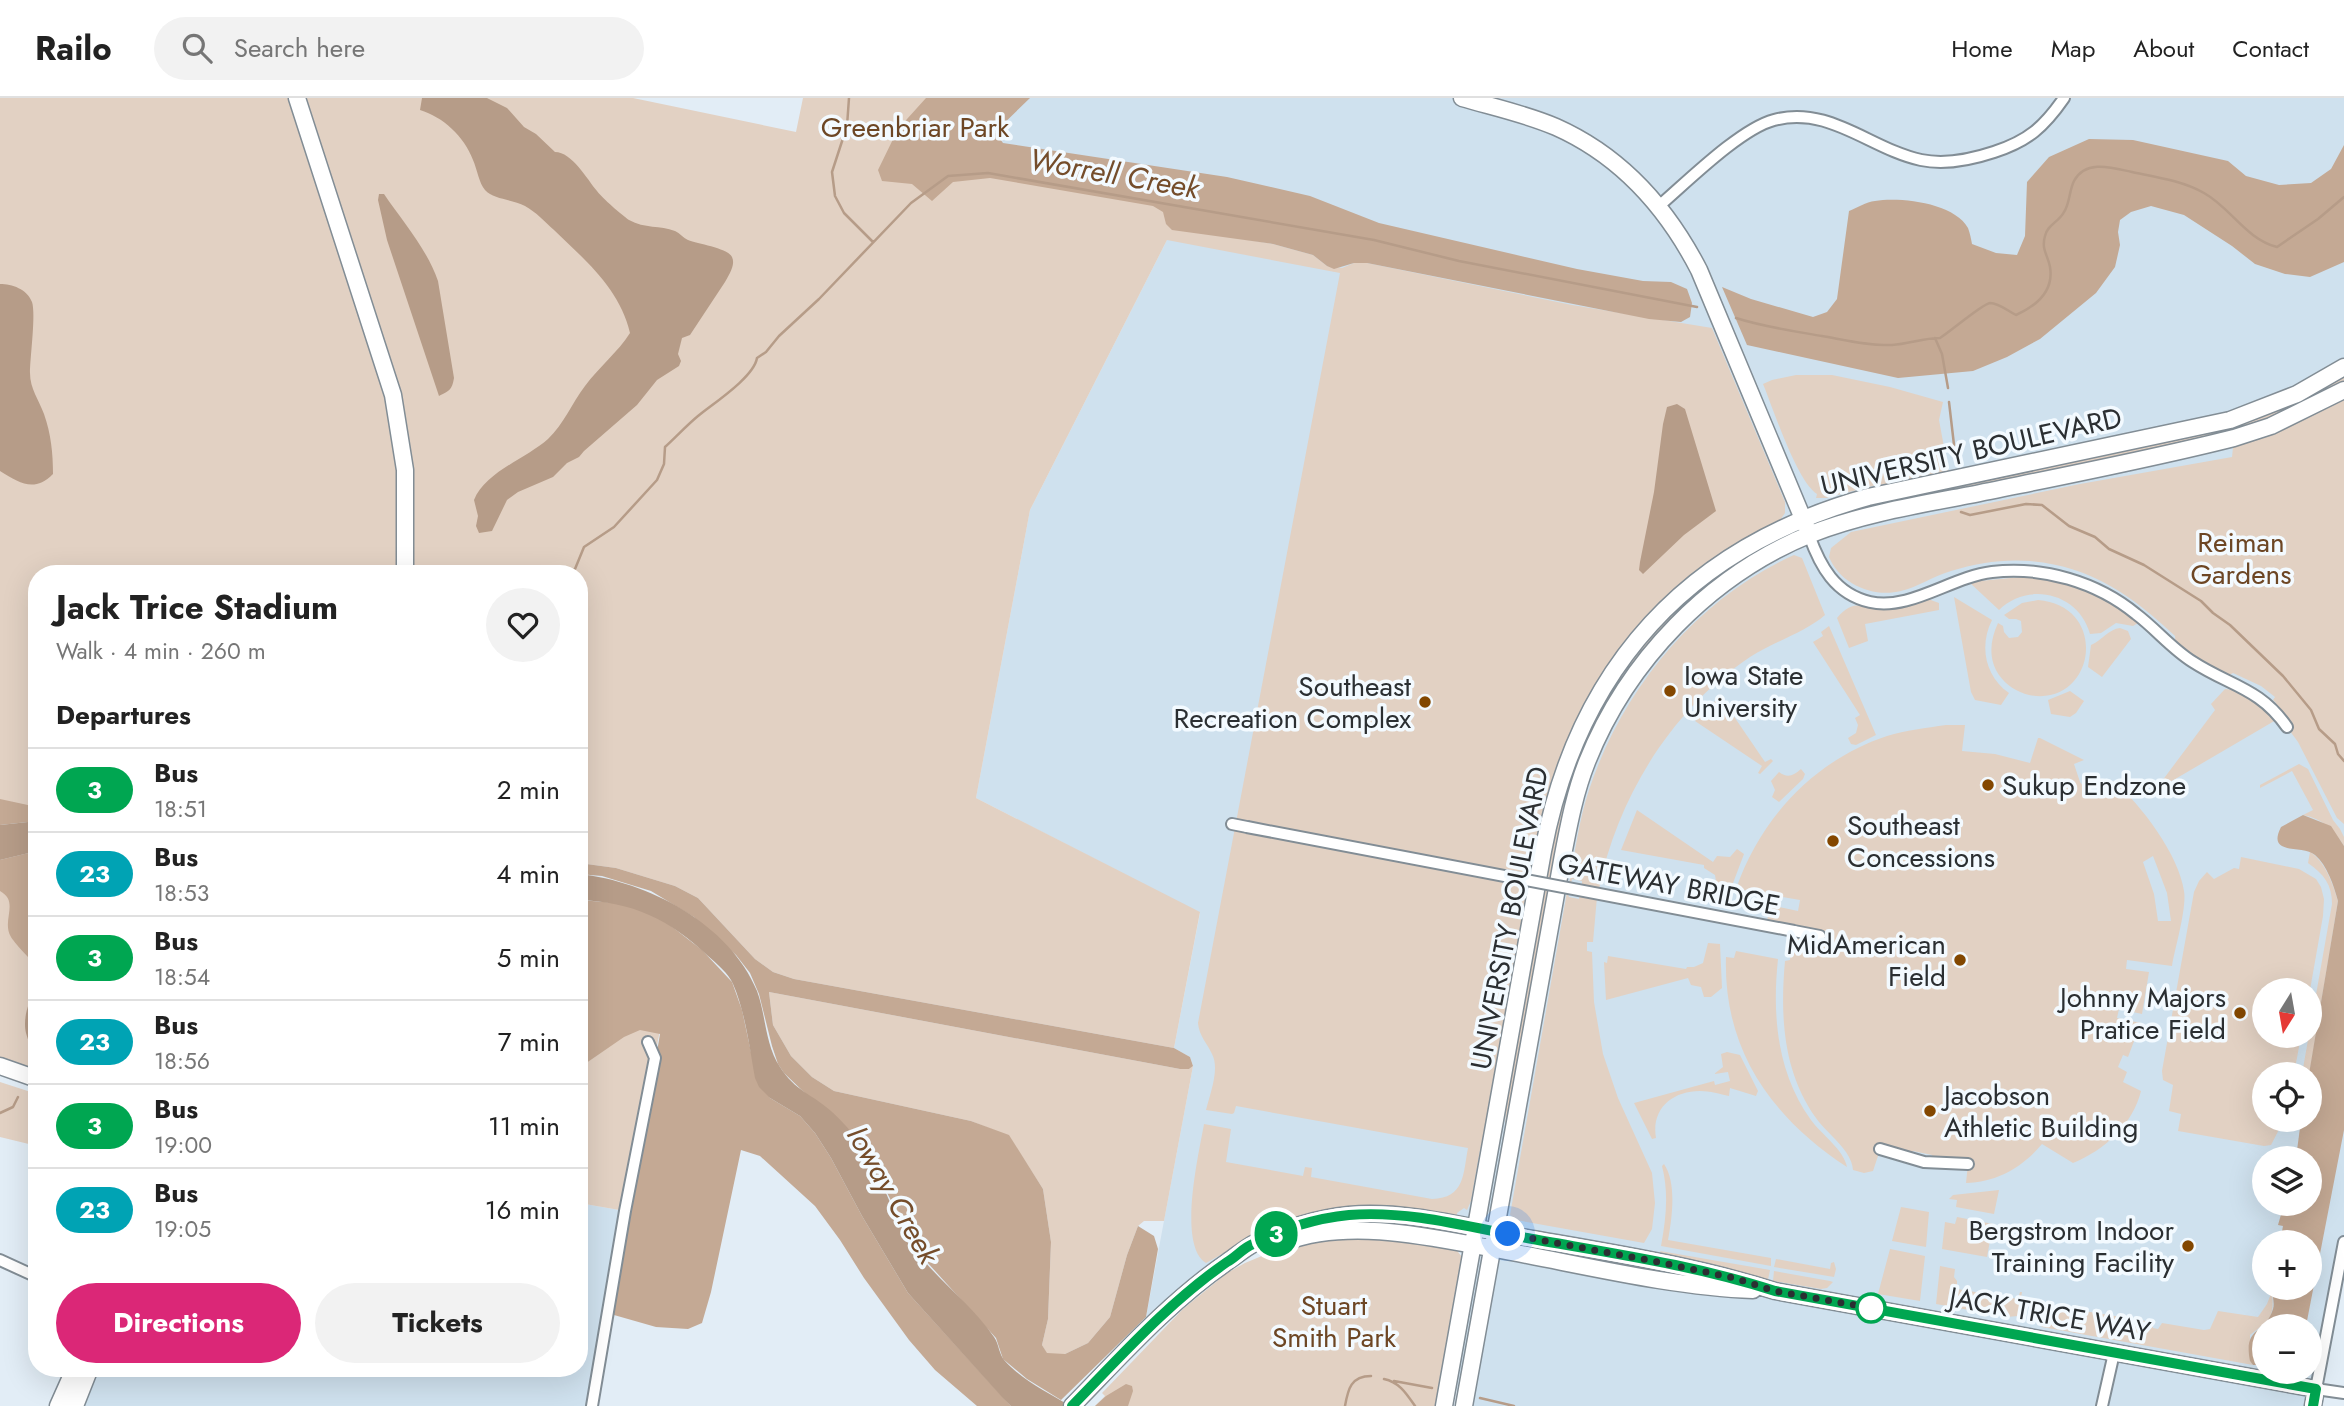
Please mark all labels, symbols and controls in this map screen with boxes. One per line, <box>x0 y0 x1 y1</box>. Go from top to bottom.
search box <box>154 17 644 80</box>
text: Railo <box>35 25 112 72</box>
icon: search <box>178 29 216 67</box>
text: Search here <box>234 29 365 67</box>
text: Home <box>1951 31 2013 66</box>
text: Map <box>2051 31 2095 66</box>
text: About <box>2133 31 2194 66</box>
text: Contact <box>2232 31 2309 66</box>
park label: Greenbriar Park <box>821 107 1010 148</box>
water label: Worrell Creek <box>1026 137 1203 210</box>
street label: UNIVERSITY BOULEVARD <box>1816 397 2126 506</box>
park label: Reiman Gardens <box>2190 522 2292 595</box>
text: Jack Trice Stadium <box>56 584 338 631</box>
button: heart <box>486 588 560 662</box>
text: Walk · 4 min · 260 m <box>56 634 266 668</box>
place label: Iowa State University <box>1684 655 1803 728</box>
place label: Southeast Recreation Complex <box>1174 666 1411 739</box>
marker: Iowa State University <box>1662 683 1678 699</box>
marker: Southeast Recreation Complex <box>1417 694 1433 710</box>
text: Departures <box>56 696 191 734</box>
text: Bus <box>154 754 198 792</box>
street label: UNIVERSITY BOULEVARD <box>1460 763 1559 1073</box>
place label: Sukup Endzone <box>2002 765 2186 806</box>
text: 2 min <box>497 771 560 809</box>
text: 3 <box>87 772 102 807</box>
marker: Sukup Endzone <box>1980 777 1996 793</box>
text: 18:51 <box>154 792 207 826</box>
place label: Southeast Concessions <box>1847 805 1995 878</box>
marker: Southeast Concessions <box>1825 833 1841 849</box>
text: Bus <box>154 838 198 876</box>
street label: GATEWAY BRIDGE <box>1554 843 1784 926</box>
text: 4 min <box>496 855 560 893</box>
text: 23 <box>79 856 110 891</box>
text: 18:53 <box>154 876 209 910</box>
text: Bus <box>154 922 198 960</box>
place label: MidAmerican Field <box>1787 924 1946 997</box>
text: 5 min <box>497 939 560 977</box>
text: 3 <box>87 940 102 975</box>
marker: MidAmerican Field <box>1952 952 1968 968</box>
text: 18:54 <box>154 960 210 994</box>
place label: Johnny Majors Pratice Field <box>2056 977 2226 1050</box>
north arrow <box>2252 978 2322 1048</box>
map controls <box>2252 978 2322 1384</box>
marker: Johnny Majors Pratice Field <box>2232 1005 2248 1021</box>
text: Bus <box>154 1006 198 1044</box>
text: 7 min <box>498 1023 560 1061</box>
text: 23 <box>79 1024 110 1059</box>
text: 18:56 <box>154 1044 210 1078</box>
button: locate <box>2252 1062 2322 1132</box>
place label: Jacobson Athletic Building <box>1940 1075 2139 1148</box>
text: Bus <box>154 1090 198 1128</box>
marker: Jacobson Athletic Building <box>1922 1103 1938 1119</box>
text: 11 min <box>488 1107 560 1145</box>
text: 3 <box>87 1108 102 1143</box>
water label: Ioway Creek <box>837 1118 951 1273</box>
text: 19:00 <box>154 1128 212 1162</box>
button: layers <box>2252 1146 2322 1216</box>
text: Bus <box>154 1174 198 1212</box>
text: 16 min <box>485 1191 560 1229</box>
text: 23 <box>79 1192 110 1227</box>
place label: Bergstrom Indoor Training Facility <box>1968 1210 2175 1283</box>
line badge: 3 <box>1253 1211 1299 1257</box>
text: 19:05 <box>154 1212 211 1246</box>
text: 3 <box>1269 1216 1283 1251</box>
your location <box>1490 1216 1525 1251</box>
button: + <box>2252 1230 2322 1300</box>
marker: Bergstrom Indoor Training Facility <box>2180 1238 2196 1254</box>
street label: JACK TRICE WAY <box>1942 1276 2154 1352</box>
button: Directions <box>56 1283 301 1363</box>
button: Tickets <box>315 1283 560 1363</box>
park label: Stuart Smith Park <box>1272 1285 1397 1358</box>
unlabelled marker <box>1856 1293 1886 1323</box>
button: − <box>2252 1314 2322 1384</box>

